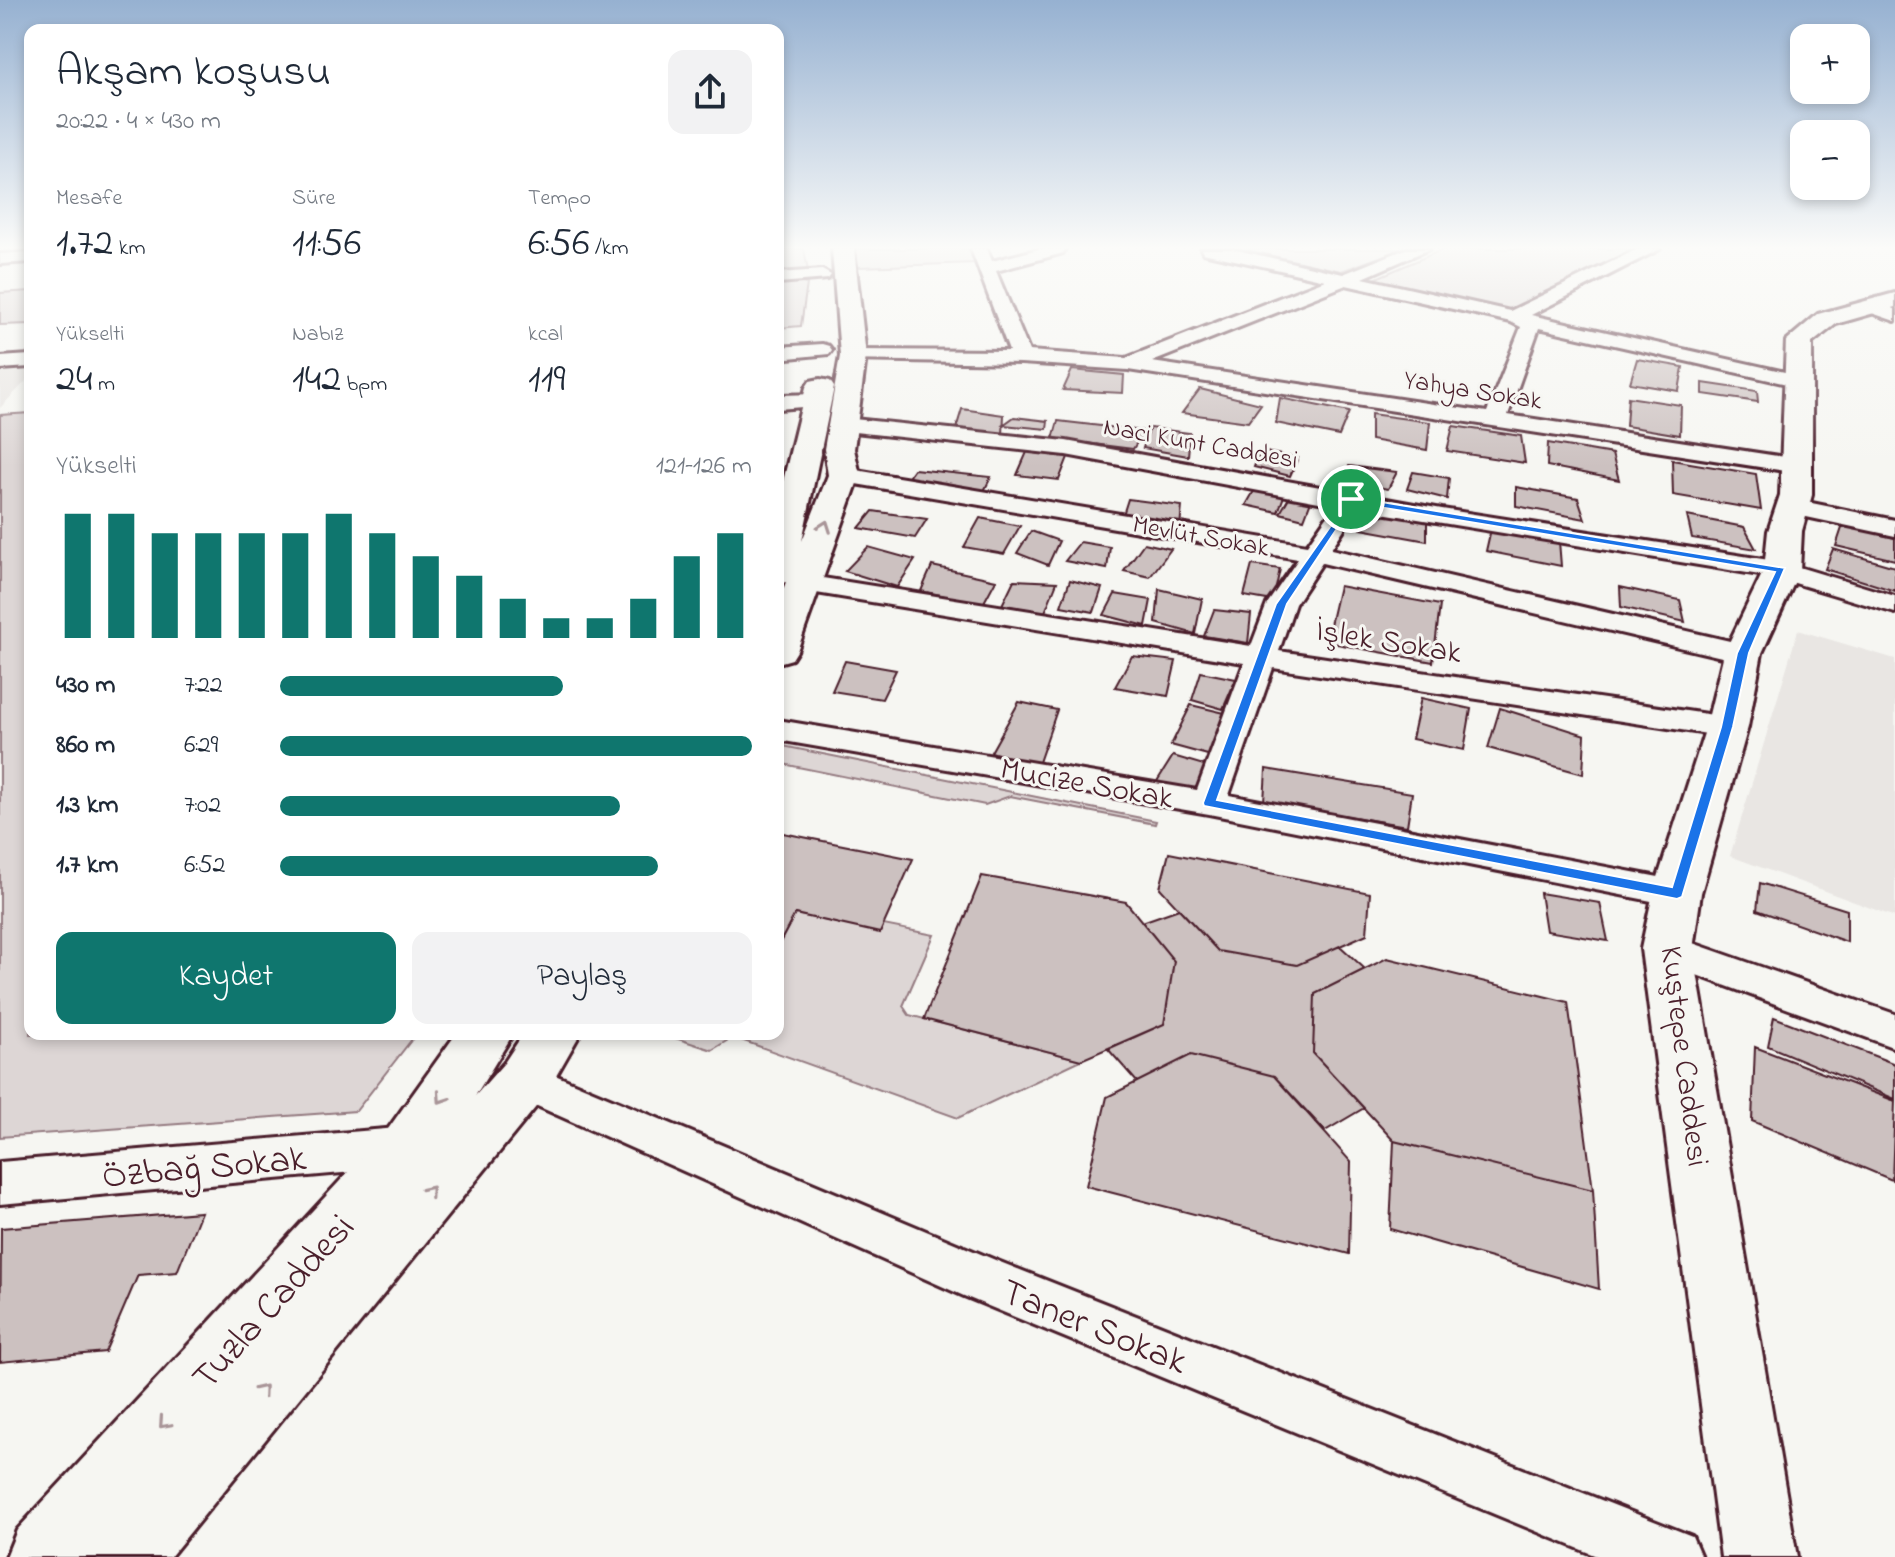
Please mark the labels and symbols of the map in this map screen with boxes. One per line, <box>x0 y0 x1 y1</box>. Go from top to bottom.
street label: Yahya Sokak <box>1401 362 1545 422</box>
street label: Naci Kunt Caddesi <box>1100 409 1301 481</box>
pin <box>1317 465 1385 533</box>
street label: Mevlüt Sokak <box>1129 507 1272 569</box>
one-way arrow <box>815 520 832 534</box>
street label: İşlek Sokak <box>1312 609 1466 678</box>
street label: Mucize Sokak <box>996 747 1178 824</box>
street label: Kuştepe Caddesi <box>1646 943 1719 1169</box>
one-way arrow <box>437 1090 452 1104</box>
street label: Özbağ Sokak <box>100 1132 309 1206</box>
one-way arrow <box>419 1186 434 1201</box>
street label: Tuzla Caddesi <box>180 1203 370 1404</box>
street label: Taner Sokak <box>992 1266 1195 1392</box>
one-way arrow <box>252 1385 267 1400</box>
one-way arrow <box>159 1413 173 1428</box>

